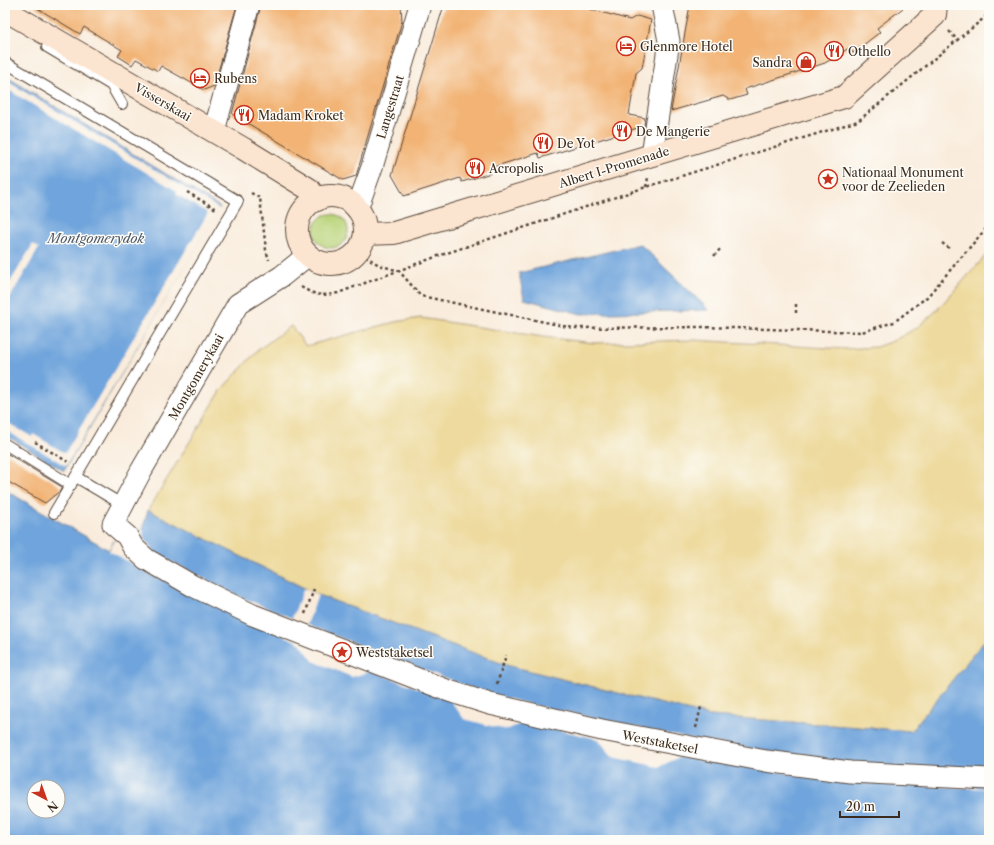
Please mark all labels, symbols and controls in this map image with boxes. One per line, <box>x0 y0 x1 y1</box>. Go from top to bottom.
hotel icon: Glenmore Hotel <box>615 35 637 57</box>
place label: Glenmore Hotel <box>640 39 733 54</box>
restaurant icon: Othello <box>823 40 845 62</box>
place label: Othello <box>848 44 891 59</box>
shop icon: Sandra <box>795 51 817 73</box>
place label: Sandra <box>752 55 793 70</box>
hotel icon: Rubens <box>189 67 211 89</box>
place label: Rubens <box>214 71 257 86</box>
street label: Langestraat <box>373 73 407 141</box>
street label: Visserskaai <box>131 79 194 124</box>
restaurant icon: Madam Kroket <box>233 104 255 126</box>
place label: Madam Kroket <box>258 108 344 123</box>
restaurant icon: De Mangerie <box>611 120 633 142</box>
place label: De Mangerie <box>636 124 710 139</box>
restaurant icon: De Yot <box>532 132 554 154</box>
place label: De Yot <box>557 136 596 151</box>
street label: Albert I-Promenade <box>556 143 671 191</box>
restaurant icon: Acropolis <box>464 157 486 179</box>
place label: Acropolis <box>488 161 543 176</box>
place label: Nationaal Monument voor de Zeelieden <box>841 165 965 194</box>
place icon: Nationaal Monument voor de Zeelieden <box>817 168 839 190</box>
water label: Montgomerydok <box>46 230 144 246</box>
street label: Montgomerykaai <box>165 331 227 423</box>
place icon: Weststaketsel <box>331 641 353 663</box>
place label: Weststaketsel <box>355 645 433 660</box>
street label: Weststaketsel <box>620 727 700 757</box>
north arrow <box>26 779 66 819</box>
scale bar <box>840 793 899 819</box>
text: N <box>44 798 61 815</box>
text: 20 m <box>846 799 875 814</box>

